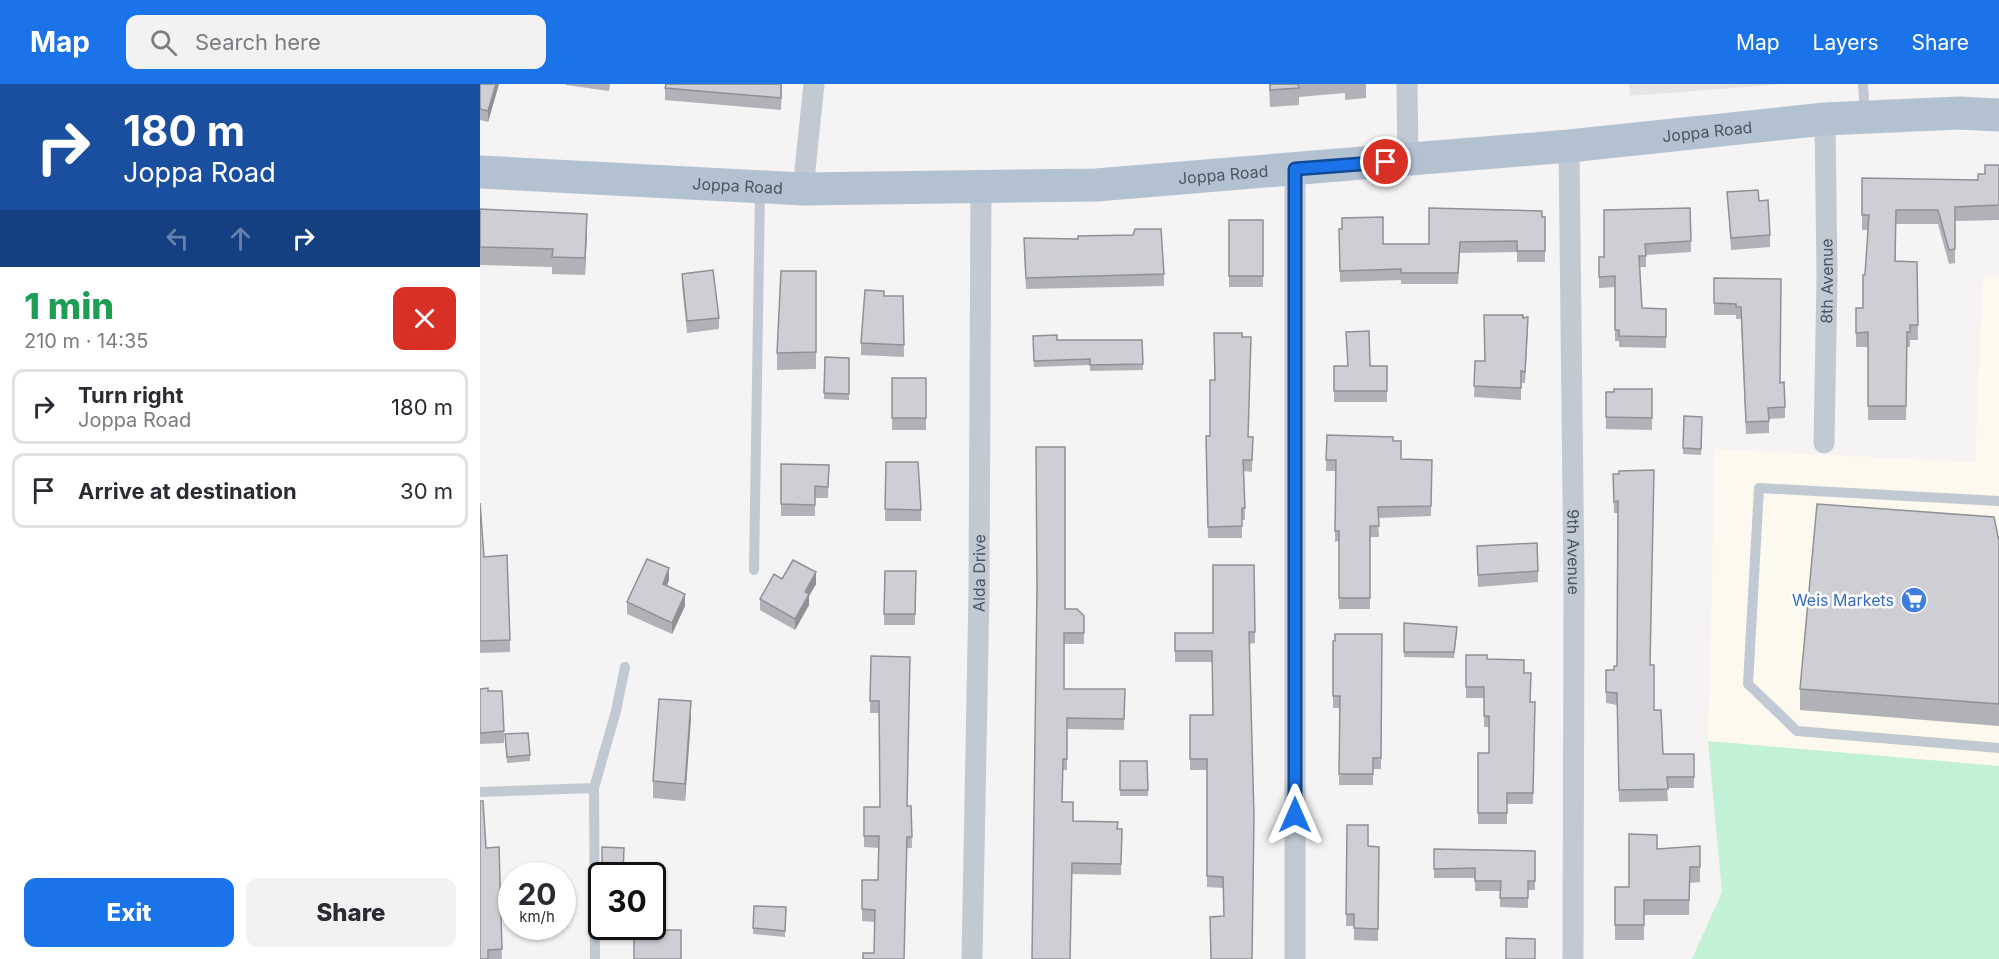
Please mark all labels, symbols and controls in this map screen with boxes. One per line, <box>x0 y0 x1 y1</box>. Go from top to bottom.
search box <box>126 15 546 69</box>
text: Map <box>30 25 90 59</box>
icon: search <box>147 26 180 59</box>
text: Search here <box>195 29 321 55</box>
text: Map <box>1736 30 1780 55</box>
text: Layers <box>1813 30 1879 55</box>
text: Share <box>1912 30 1969 55</box>
text: 180 m <box>123 105 245 156</box>
icon: right <box>24 108 102 186</box>
street label: Joppa Road <box>1661 117 1753 146</box>
pin <box>1360 136 1411 187</box>
icon: arrive <box>1369 145 1402 178</box>
text: Joppa Road <box>123 156 276 189</box>
street label: Joppa Road <box>1177 161 1269 188</box>
street label: Joppa Road <box>692 173 783 198</box>
icon: left <box>161 222 194 255</box>
icon: ahead <box>224 222 257 255</box>
icon: right <box>287 222 320 255</box>
street label: 8th Avenue <box>1816 238 1837 324</box>
text: 1 min <box>24 284 114 328</box>
button: close <box>393 287 456 350</box>
text: 210 m · 14:35 <box>24 329 148 353</box>
text: Turn right <box>78 382 184 408</box>
icon: right <box>27 390 60 423</box>
text: 180 m <box>391 394 453 420</box>
text: Joppa Road <box>78 408 191 432</box>
icon: arrive <box>27 474 60 507</box>
text: Arrive at destination <box>78 478 297 504</box>
text: 30 m <box>400 478 453 504</box>
street label: 9th Avenue <box>1563 509 1584 595</box>
street label: Alda Drive <box>969 534 989 612</box>
supermarket icon: Weis Markets <box>1899 585 1929 615</box>
place label: Weis Markets <box>1792 590 1894 610</box>
position arrow <box>1263 783 1327 847</box>
speed limit sign: 30 <box>588 862 666 940</box>
text: 20 <box>517 876 557 912</box>
button: Exit <box>24 878 234 947</box>
button: Share <box>246 878 456 947</box>
text: km/h <box>519 907 555 926</box>

